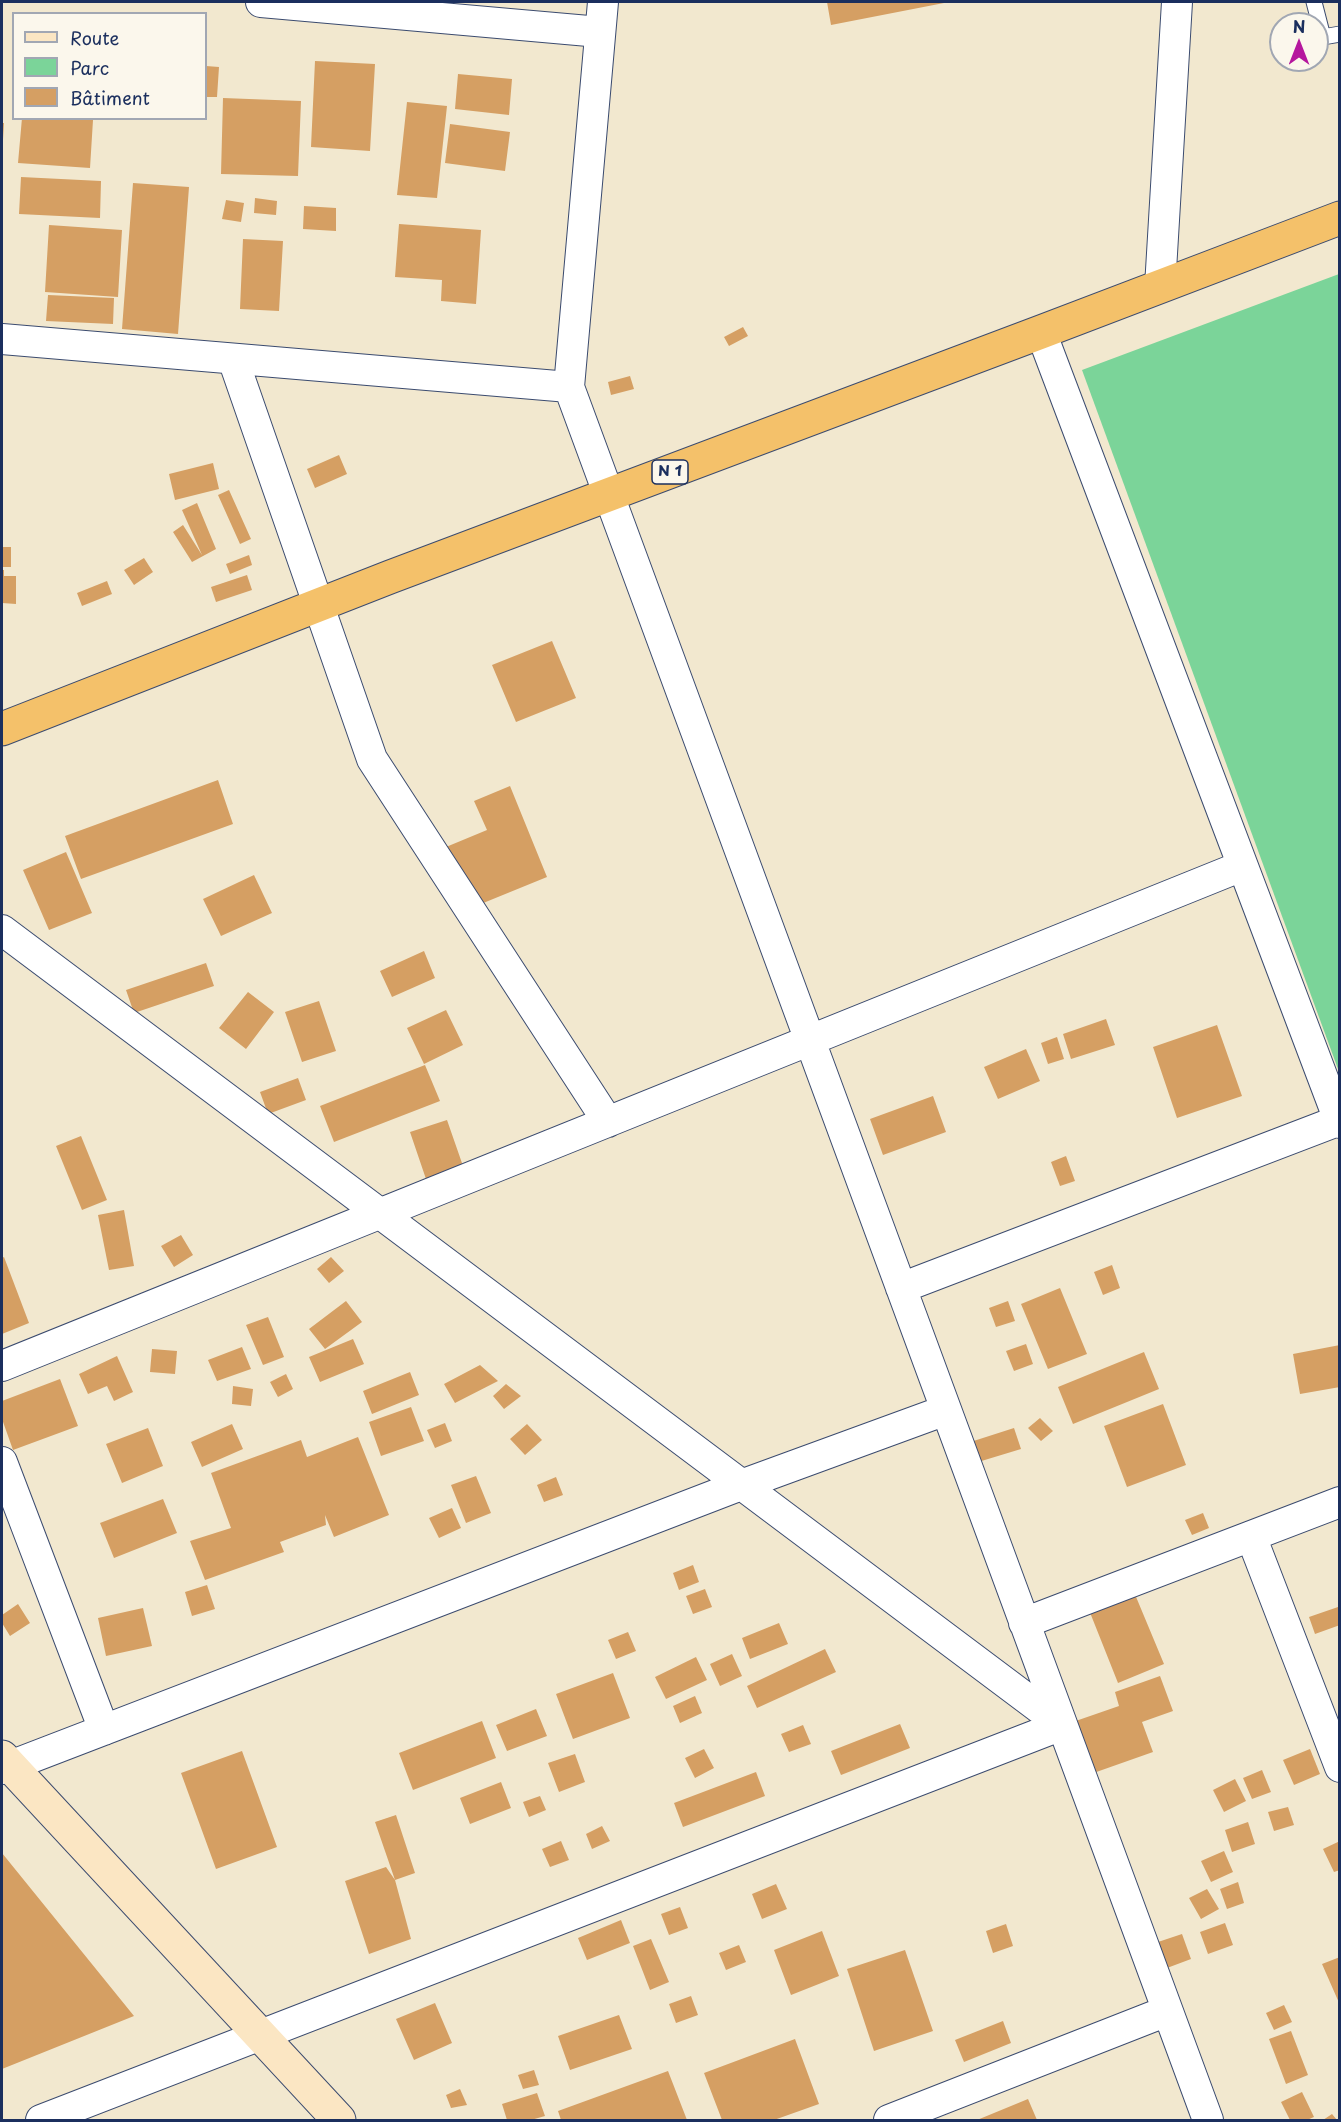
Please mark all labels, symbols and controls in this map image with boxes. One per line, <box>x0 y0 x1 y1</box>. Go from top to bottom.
legend <box>12 12 207 120</box>
north arrow <box>1269 12 1329 72</box>
text: N <box>1293 14 1305 38</box>
text: Route <box>70 24 119 51</box>
text: Parc <box>70 54 109 81</box>
text: Bâtiment <box>70 84 150 111</box>
road number: N 1 <box>652 460 688 484</box>

